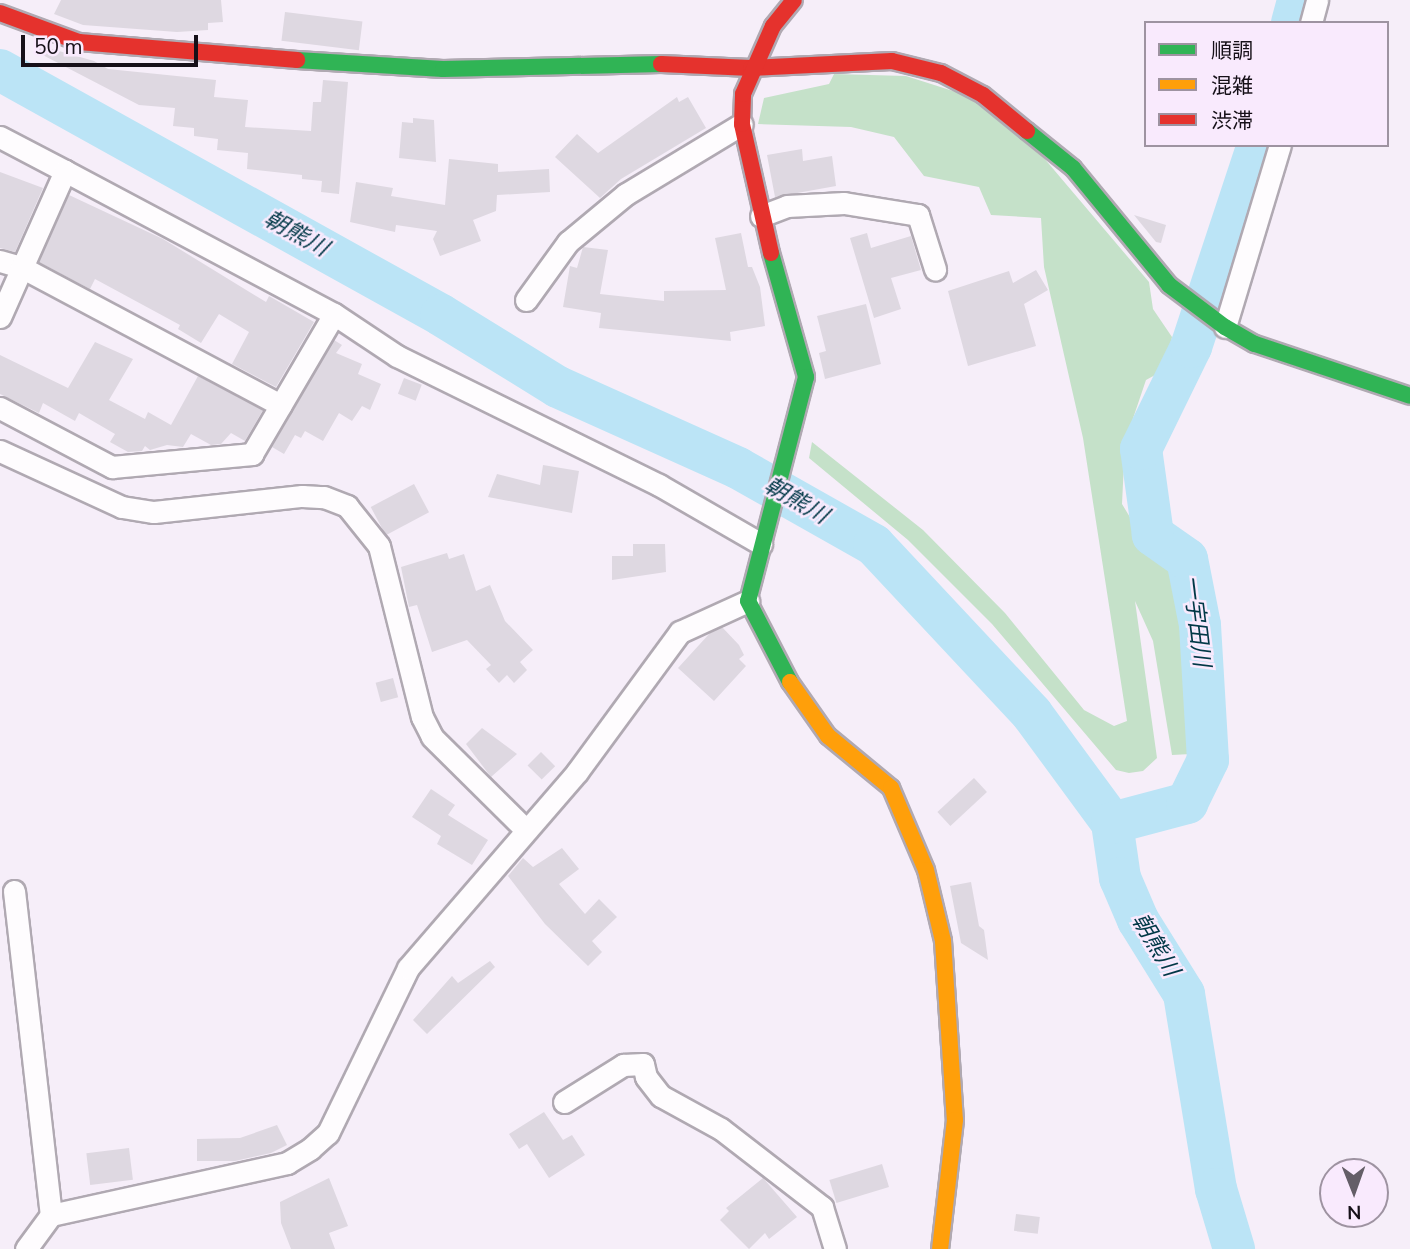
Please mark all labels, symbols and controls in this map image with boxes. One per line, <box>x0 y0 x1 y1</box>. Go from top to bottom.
scale bar <box>24 21 201 65</box>
legend <box>1144 21 1389 147</box>
text: 50 m <box>34 33 83 61</box>
text: 順調 <box>1211 37 1253 65</box>
text: 混雑 <box>1211 72 1253 100</box>
text: 渋滞 <box>1211 107 1253 135</box>
water label: 朝熊川 <box>259 205 333 263</box>
water label: 朝熊川 <box>759 472 833 530</box>
water label: 一宇田川 <box>1177 574 1215 668</box>
water label: 朝熊川 <box>1125 908 1185 982</box>
north arrow <box>1319 1158 1389 1228</box>
text: N <box>1347 1199 1362 1225</box>

